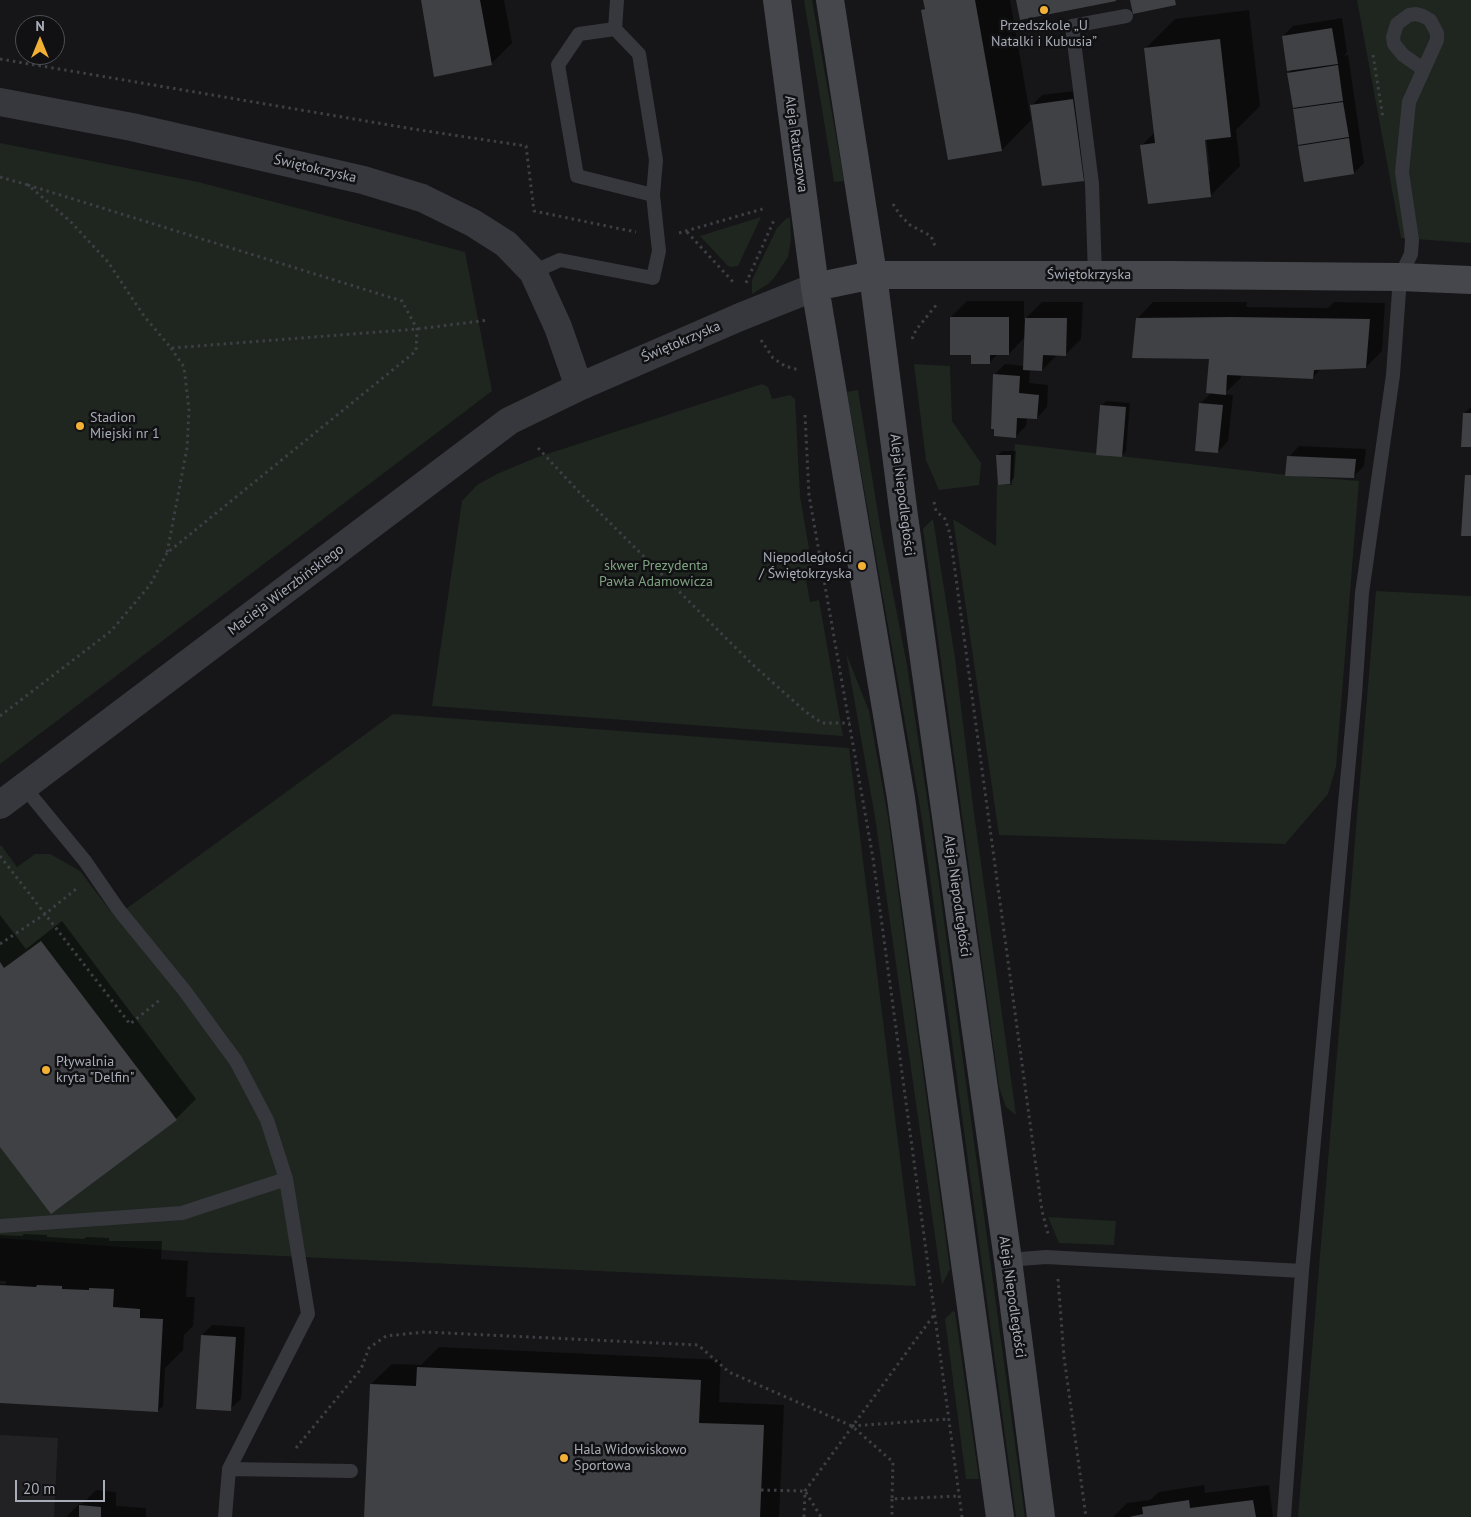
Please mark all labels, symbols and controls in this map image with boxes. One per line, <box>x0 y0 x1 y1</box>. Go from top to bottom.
marker: Przedszkole „U Natalki i Kubusia” <box>1038 4 1050 16</box>
north arrow <box>15 15 65 65</box>
text: N <box>35 17 45 35</box>
place label: Przedszkole „U Natalki i Kubusia” <box>991 18 1097 50</box>
street label: Aleja Ratuszowa <box>781 94 811 194</box>
street label: Świętokrzyska <box>272 151 358 187</box>
street label: Świętokrzyska <box>1047 267 1131 283</box>
street label: Świętokrzyska <box>639 318 723 366</box>
place label: Stadion Miejski nr 1 <box>90 410 160 442</box>
marker: Stadion Miejski nr 1 <box>74 420 86 432</box>
street label: Aleja Niepodległości <box>886 433 918 557</box>
street label: Macieja Wierzbińskiego <box>225 541 347 639</box>
place label: Niepodległości / Świętokrzyska <box>759 550 852 582</box>
park label: skwer Prezydenta Pawła Adamowicza <box>599 558 713 590</box>
marker: Niepodległości / Świętokrzyska <box>856 560 868 572</box>
street label: Aleja Niepodległości <box>940 834 974 958</box>
place label: Pływalnia kryta "Delfin" <box>56 1054 134 1086</box>
marker: Pływalnia kryta "Delfin" <box>40 1064 52 1076</box>
street label: Aleja Niepodległości <box>995 1235 1029 1359</box>
place label: Hala Widowiskowo Sportowa <box>574 1442 687 1474</box>
marker: Hala Widowiskowo Sportowa <box>558 1452 570 1464</box>
scale bar <box>18 1470 108 1502</box>
text: 20 m <box>23 1479 56 1498</box>

